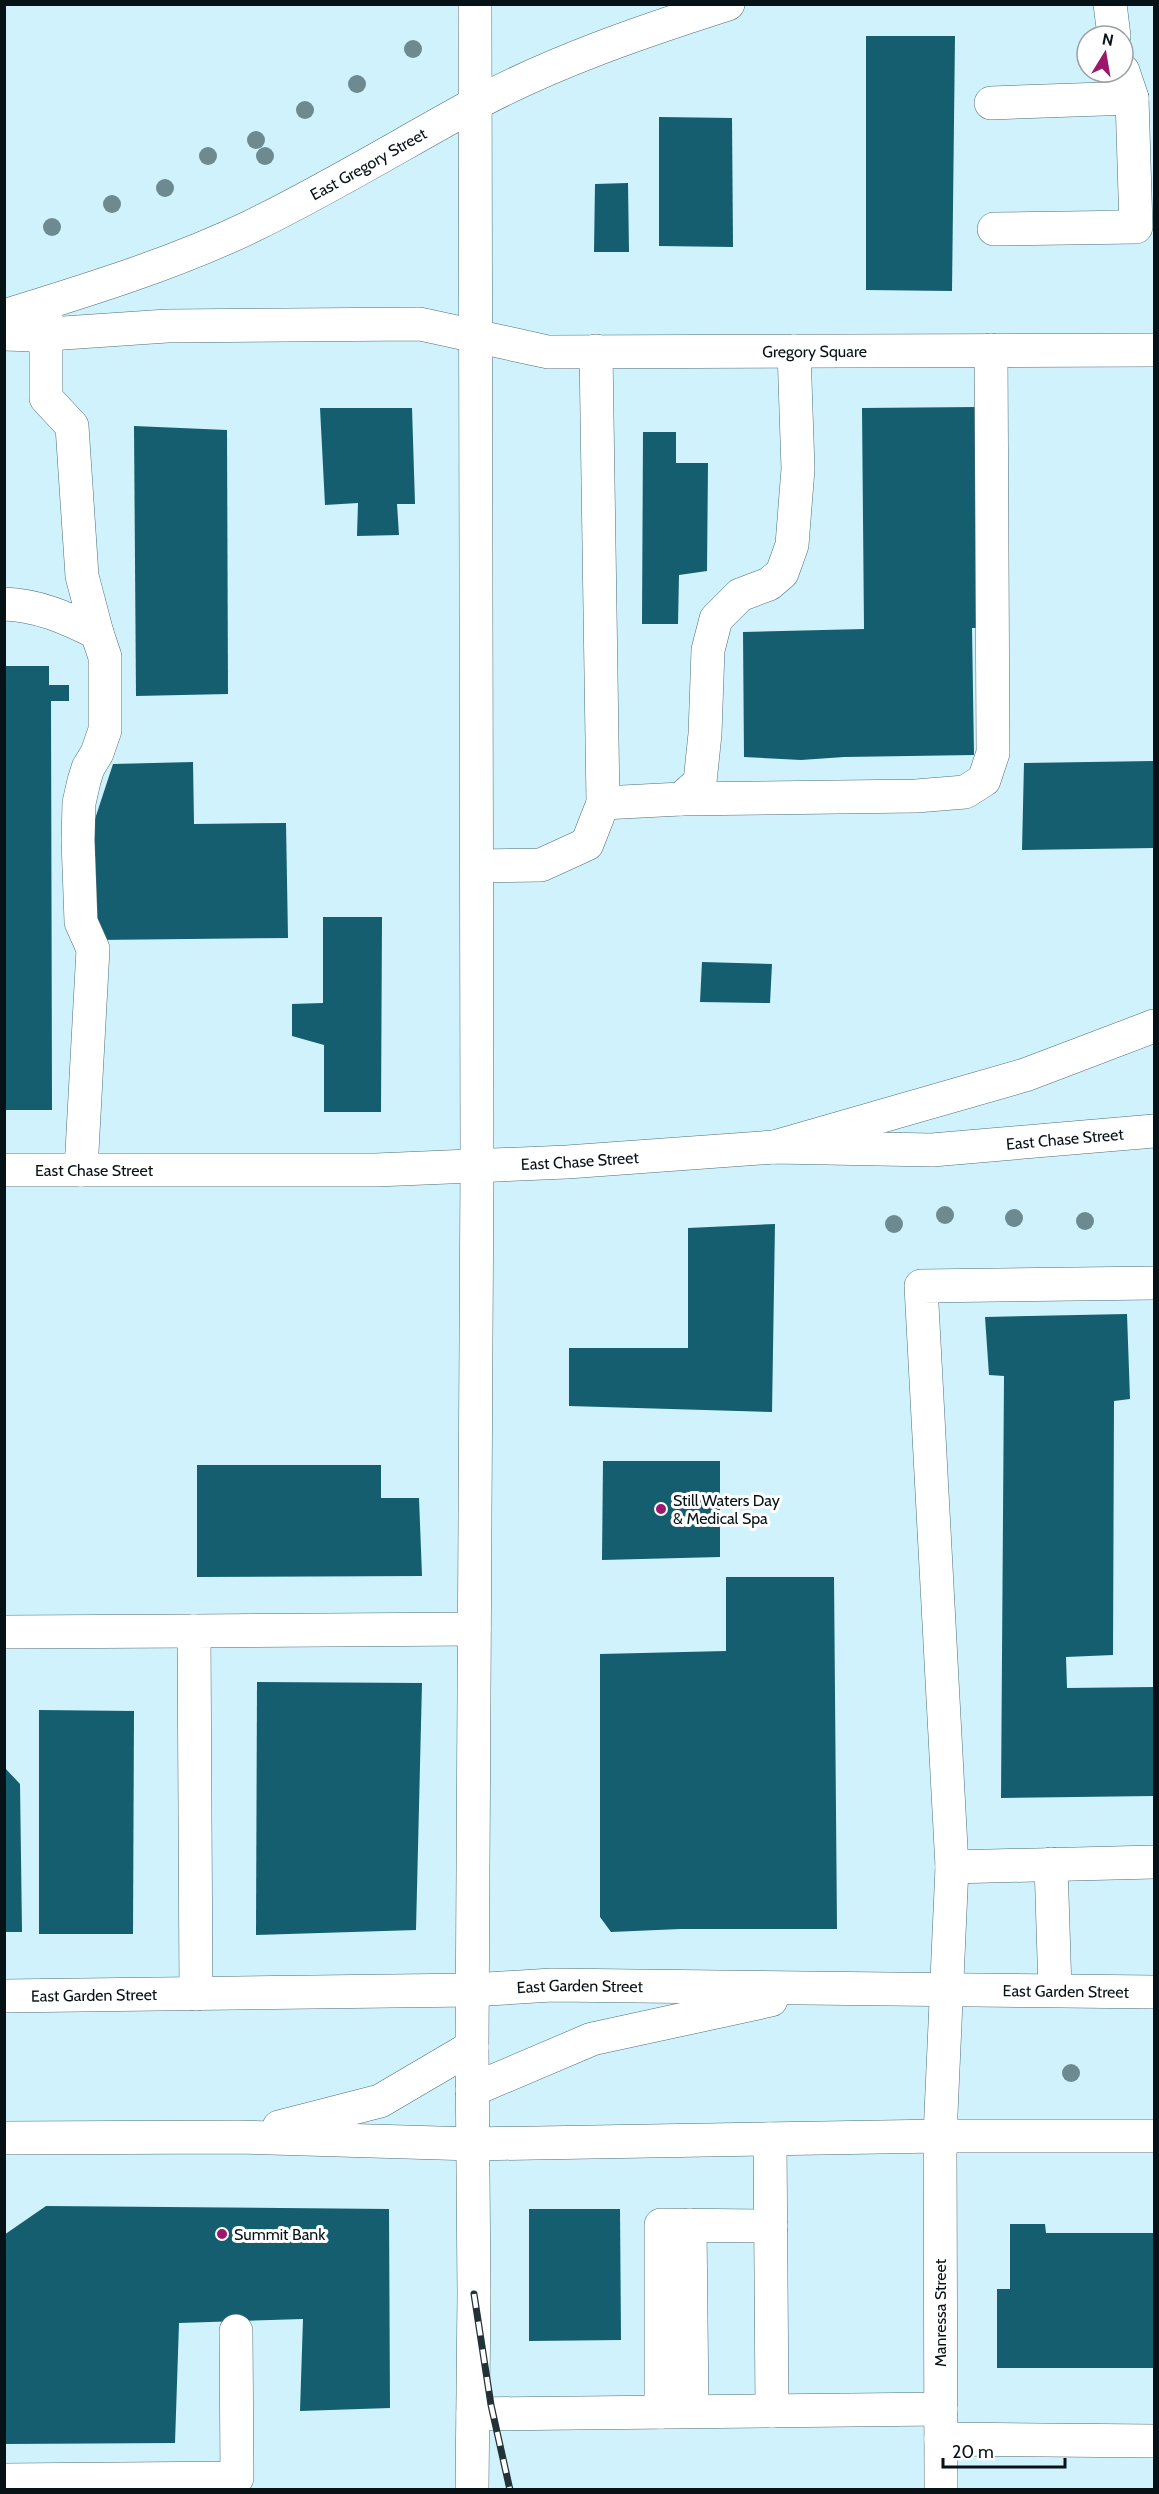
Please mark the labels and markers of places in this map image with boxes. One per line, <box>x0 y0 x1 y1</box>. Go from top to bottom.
place label: Still Waters Day & Medical Spa <box>673 1491 780 1528</box>
marker: Still Waters Day & Medical Spa <box>654 1502 668 1516</box>
place label: Summit Bank <box>234 2225 326 2244</box>
marker: Summit Bank <box>215 2227 229 2241</box>

